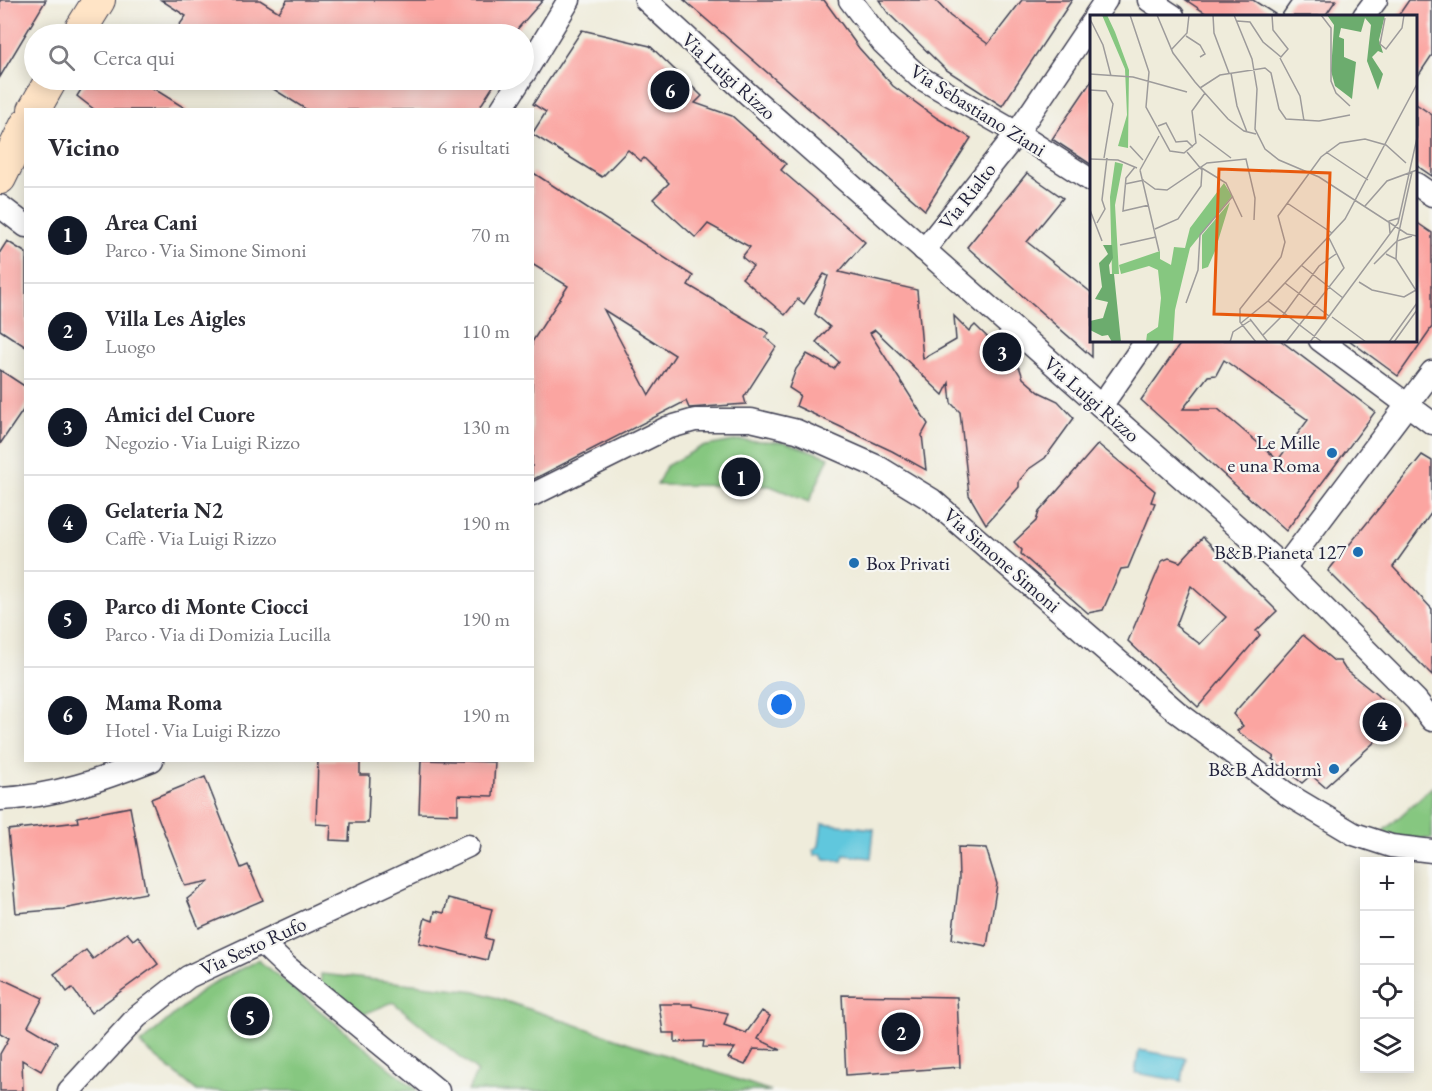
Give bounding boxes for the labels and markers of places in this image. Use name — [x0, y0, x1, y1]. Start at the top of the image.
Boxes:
pin: 6 — [650, 68, 690, 112]
pin: 3 — [982, 330, 1022, 374]
place label: Le Mille e una Roma — [1227, 429, 1320, 478]
marker: Le Mille e una Roma — [1325, 446, 1339, 460]
pin: 1 — [722, 454, 760, 500]
place label: B&B Pianeta 127 — [1214, 539, 1346, 565]
marker: B&B Pianeta 127 — [1351, 545, 1365, 559]
place label: Box Privati — [866, 550, 950, 576]
marker: Box Privati — [847, 556, 861, 570]
pin: 4 — [1362, 700, 1402, 744]
place label: B&B Addormì — [1208, 756, 1322, 782]
marker: B&B Addormì — [1327, 762, 1341, 776]
pin: 5 — [230, 994, 270, 1038]
pin: 2 — [882, 1010, 920, 1054]

